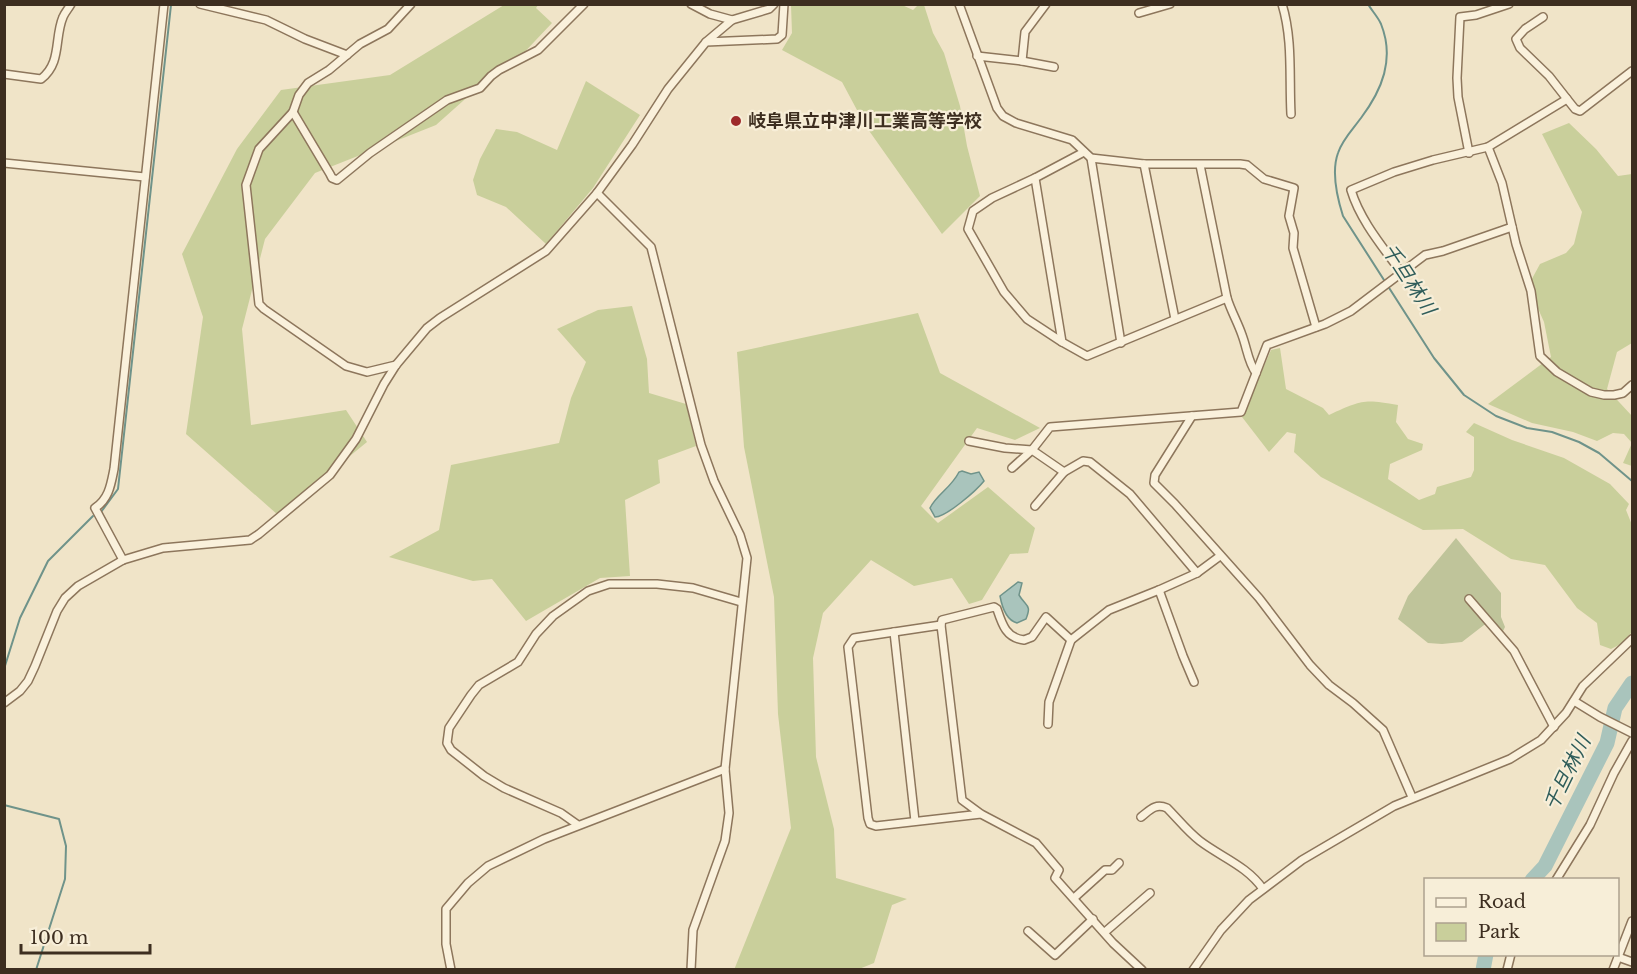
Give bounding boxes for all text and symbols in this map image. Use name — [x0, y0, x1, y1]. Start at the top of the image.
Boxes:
place label: 岐阜県立中津川工業高等学校 — [748, 110, 982, 132]
marker: 岐阜県立中津川工業高等学校 — [729, 114, 743, 128]
water label: 千旦林川 — [1377, 239, 1442, 321]
water label: 千旦林川 — [1539, 730, 1596, 814]
legend — [1424, 878, 1619, 956]
text: Road — [1478, 891, 1526, 913]
scale bar — [21, 917, 150, 955]
text: Park — [1478, 921, 1520, 943]
text: 100 m — [30, 927, 88, 949]

